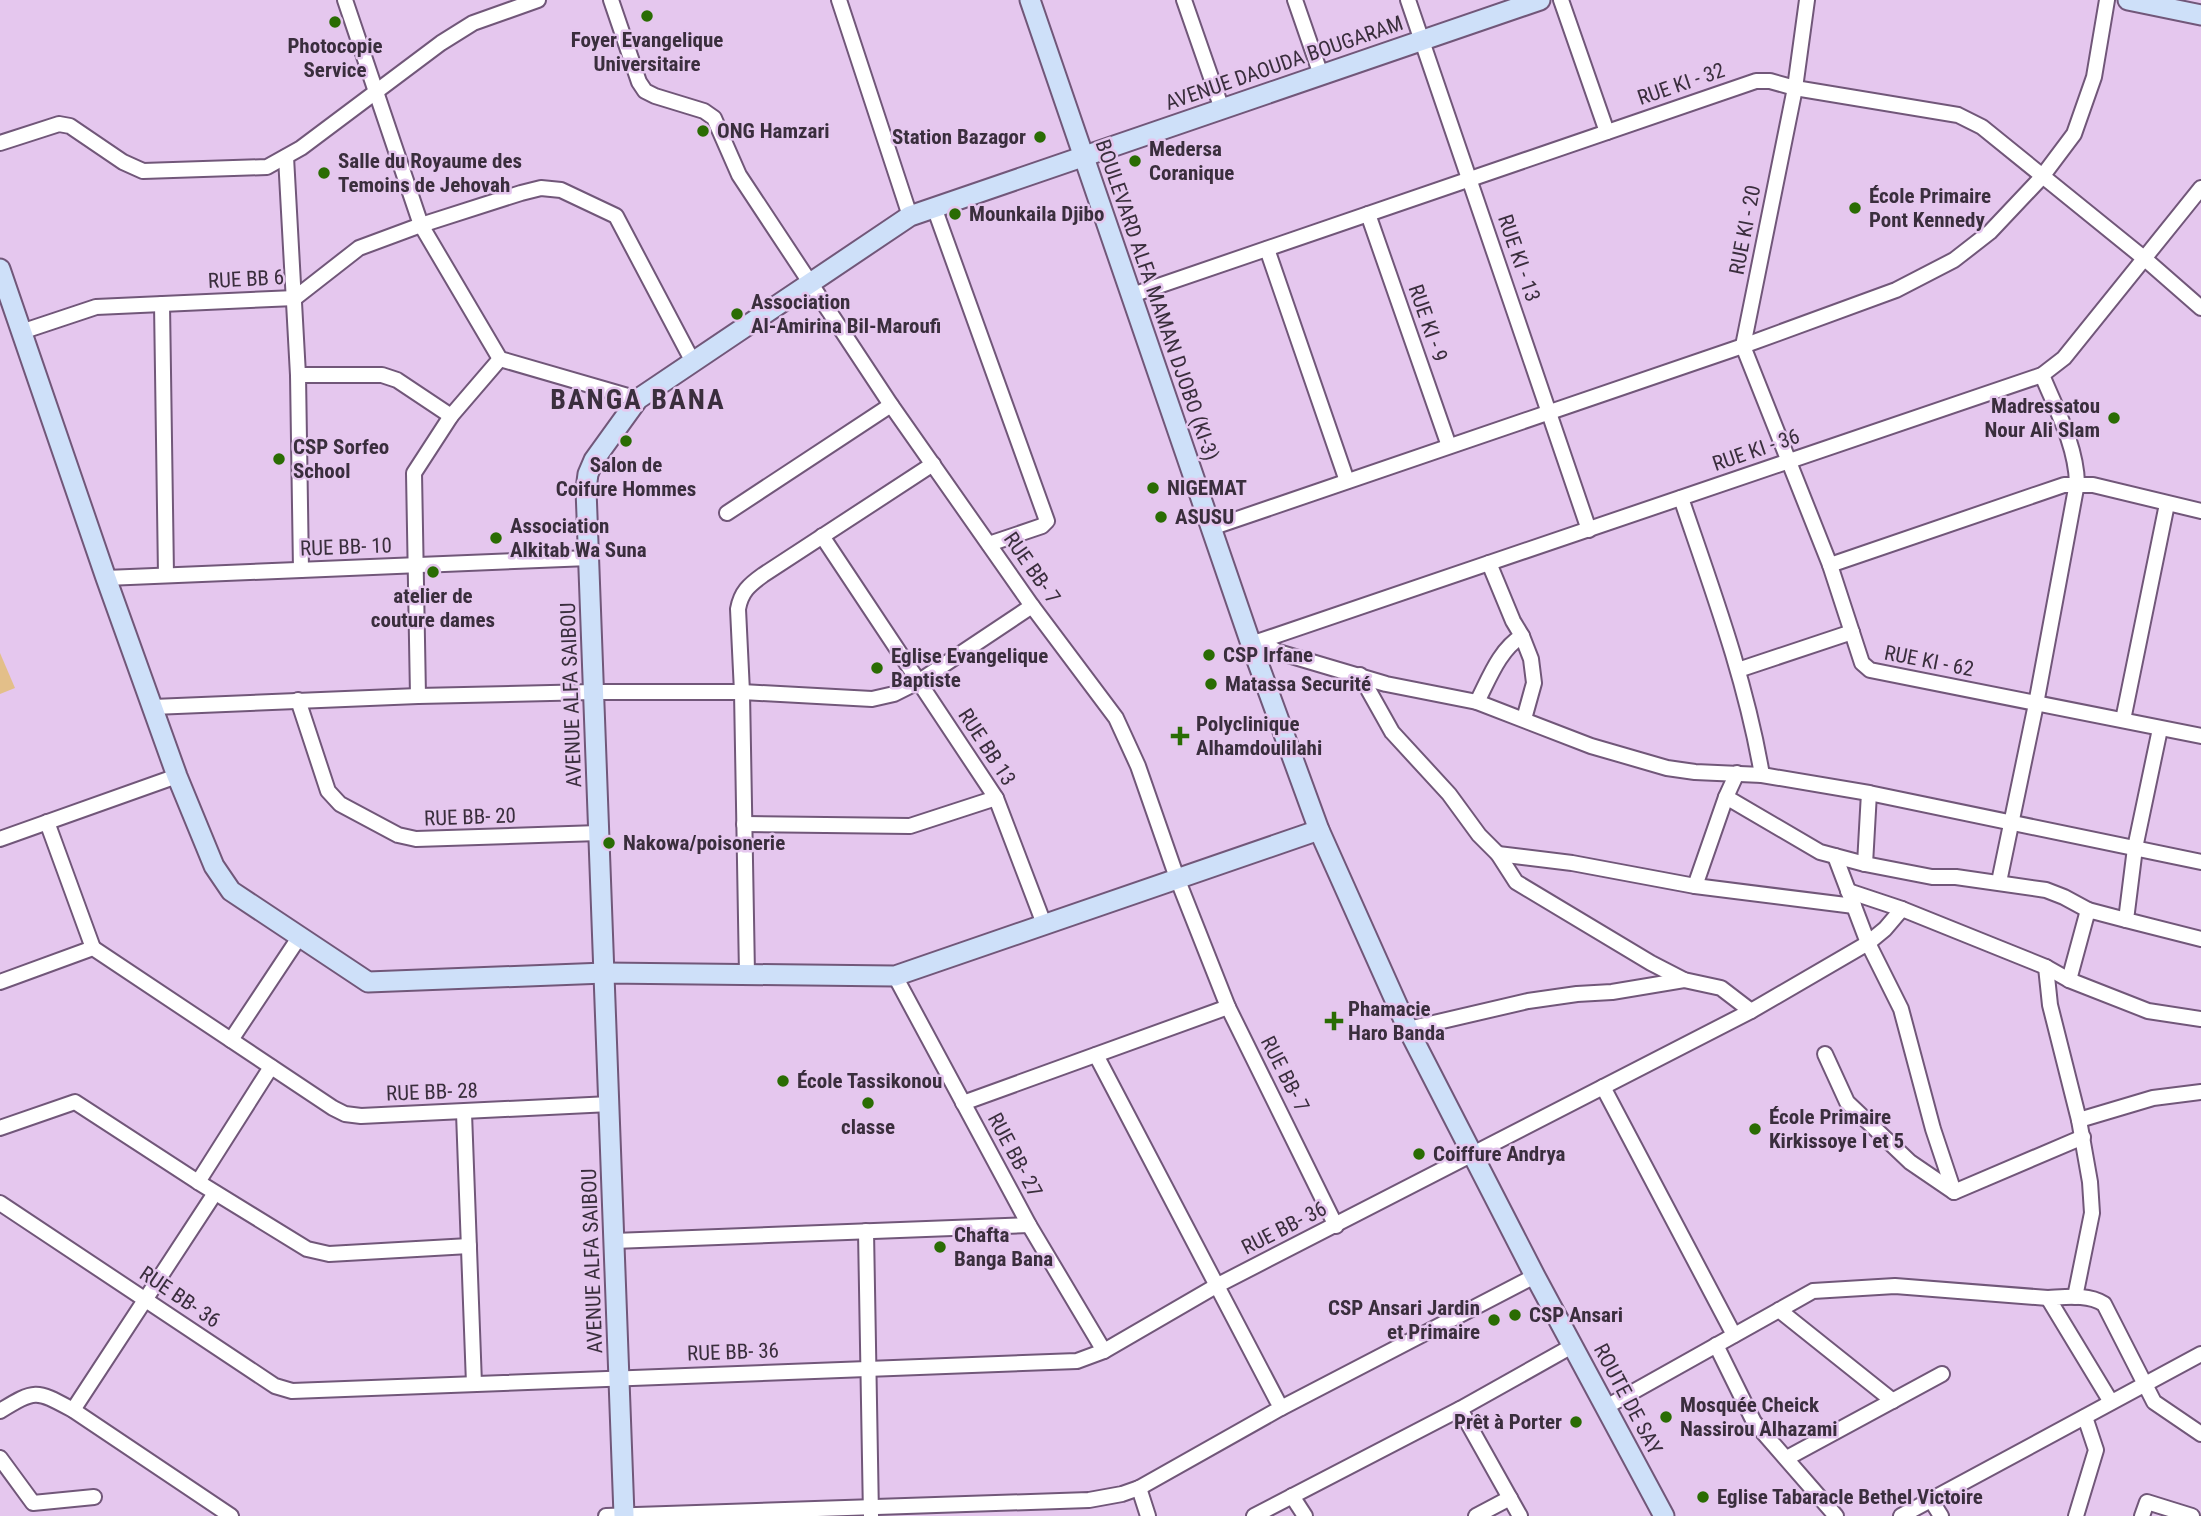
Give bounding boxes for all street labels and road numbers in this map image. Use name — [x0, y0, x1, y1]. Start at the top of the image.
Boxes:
street label: AVENUE DAOUDA BOUGARAM — [1162, 11, 1406, 115]
street label: RUE KI - 32 — [1634, 58, 1728, 110]
street label: BOULEVARD ALFA MAMAN DJOBO (KI-3) — [1091, 136, 1223, 464]
street label: RUE KI - 20 — [1725, 183, 1765, 277]
street label: RUE KI - 13 — [1493, 211, 1545, 305]
street label: RUE BB 6 — [207, 265, 285, 293]
street label: RUE KI - 9 — [1404, 281, 1452, 365]
street label: RUE KI - 36 — [1709, 424, 1803, 476]
street label: RUE BB- 7 — [999, 528, 1065, 608]
street label: RUE BB- 10 — [300, 533, 392, 561]
street label: AVENUE ALFA SAIBOU — [556, 602, 586, 788]
street label: RUE KI - 62 — [1882, 641, 1976, 681]
street label: RUE BB 13 — [953, 704, 1021, 790]
street label: RUE BB- 20 — [424, 803, 516, 831]
street label: RUE BB- 7 — [1256, 1032, 1314, 1116]
street label: RUE BB- 28 — [386, 1078, 478, 1106]
street label: RUE BB- 27 — [983, 1109, 1047, 1201]
street label: AVENUE ALFA SAIBOU — [577, 1168, 607, 1354]
street label: RUE BB- 36 — [1238, 1196, 1330, 1260]
street label: RUE BB- 36 — [135, 1261, 225, 1333]
street label: RUE BB- 36 — [687, 1338, 779, 1366]
street label: ROUTE DE SAY — [1589, 1339, 1667, 1459]

